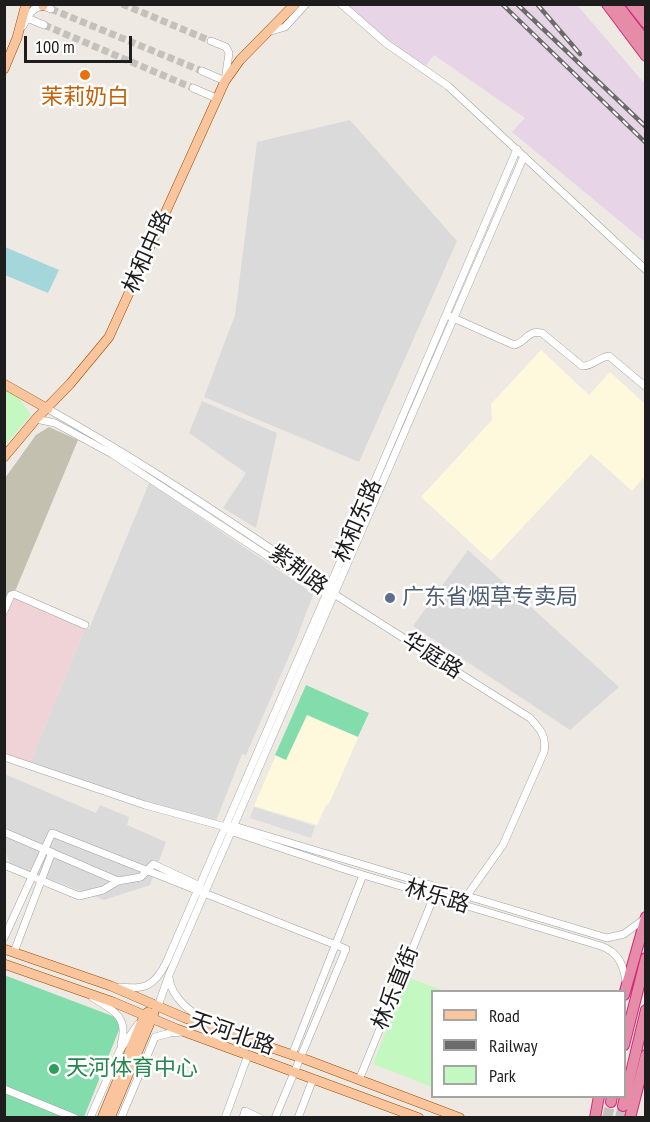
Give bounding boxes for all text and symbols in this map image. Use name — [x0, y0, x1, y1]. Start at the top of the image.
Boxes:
scale bar — [27, 24, 135, 62]
text: 100 m — [35, 35, 75, 58]
marker: 茉莉奶白 — [78, 68, 92, 82]
place label: 茉莉奶白 — [41, 85, 129, 111]
street label: 林和中路 — [118, 206, 178, 298]
street label: 林和东路 — [329, 475, 387, 567]
street label: 紫荆路 — [264, 540, 332, 600]
place label: 广东省烟草专卖局 — [402, 585, 578, 611]
marker: 广东省烟草专卖局 — [383, 591, 397, 605]
street label: 华庭路 — [397, 627, 467, 685]
street label: 林乐路 — [402, 875, 472, 919]
street label: 林乐直街 — [367, 942, 425, 1034]
legend — [431, 990, 626, 1098]
text: Road — [489, 1004, 520, 1027]
street label: 天河北路 — [186, 1007, 278, 1061]
text: Railway — [489, 1034, 538, 1057]
place label: 天河体育中心 — [66, 1056, 198, 1082]
marker: 天河体育中心 — [47, 1062, 61, 1076]
text: Park — [489, 1064, 516, 1087]

